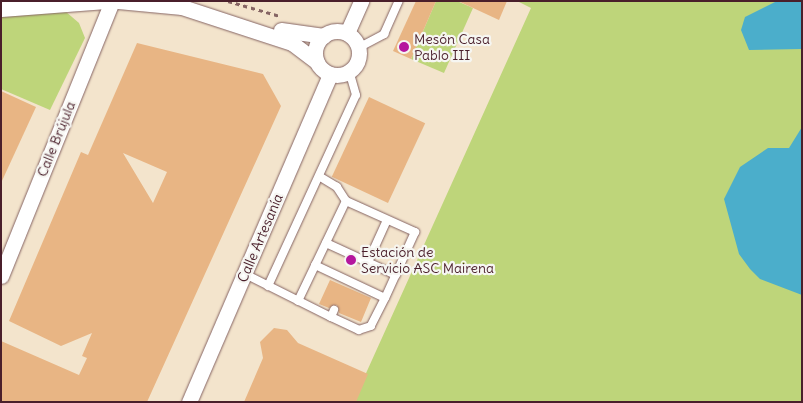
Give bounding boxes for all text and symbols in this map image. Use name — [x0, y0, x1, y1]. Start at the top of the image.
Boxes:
place label: Mesón Casa Pablo III — [414, 31, 490, 64]
marker: Mesón Casa Pablo III — [398, 41, 410, 53]
street label: Calle Brújula — [33, 99, 79, 179]
street label: Calle Artesanía — [234, 191, 286, 285]
place label: Estación de Servicio ASC Mairena — [361, 244, 494, 276]
marker: Estación de Servicio ASC Mairena — [345, 254, 357, 266]

